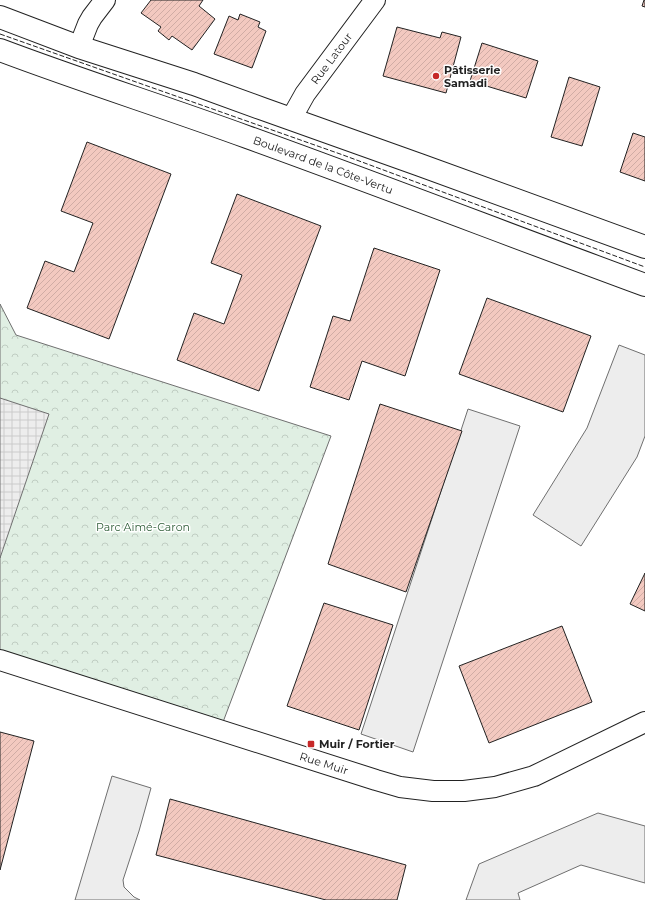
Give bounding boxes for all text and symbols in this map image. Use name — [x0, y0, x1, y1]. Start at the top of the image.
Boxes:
street label: Rue Latour — [308, 30, 355, 87]
place label: Pâtisserie Samadi — [444, 63, 500, 90]
marker: Pâtisserie Samadi — [431, 71, 441, 81]
street label: Boulevard de la Côte-Vertu — [251, 133, 395, 197]
park label: Parc Aimé-Caron — [96, 520, 190, 534]
place label: Muir / Fortier — [319, 737, 395, 751]
marker: Muir / Fortier — [306, 739, 316, 749]
street label: Rue Muir — [298, 749, 350, 778]

